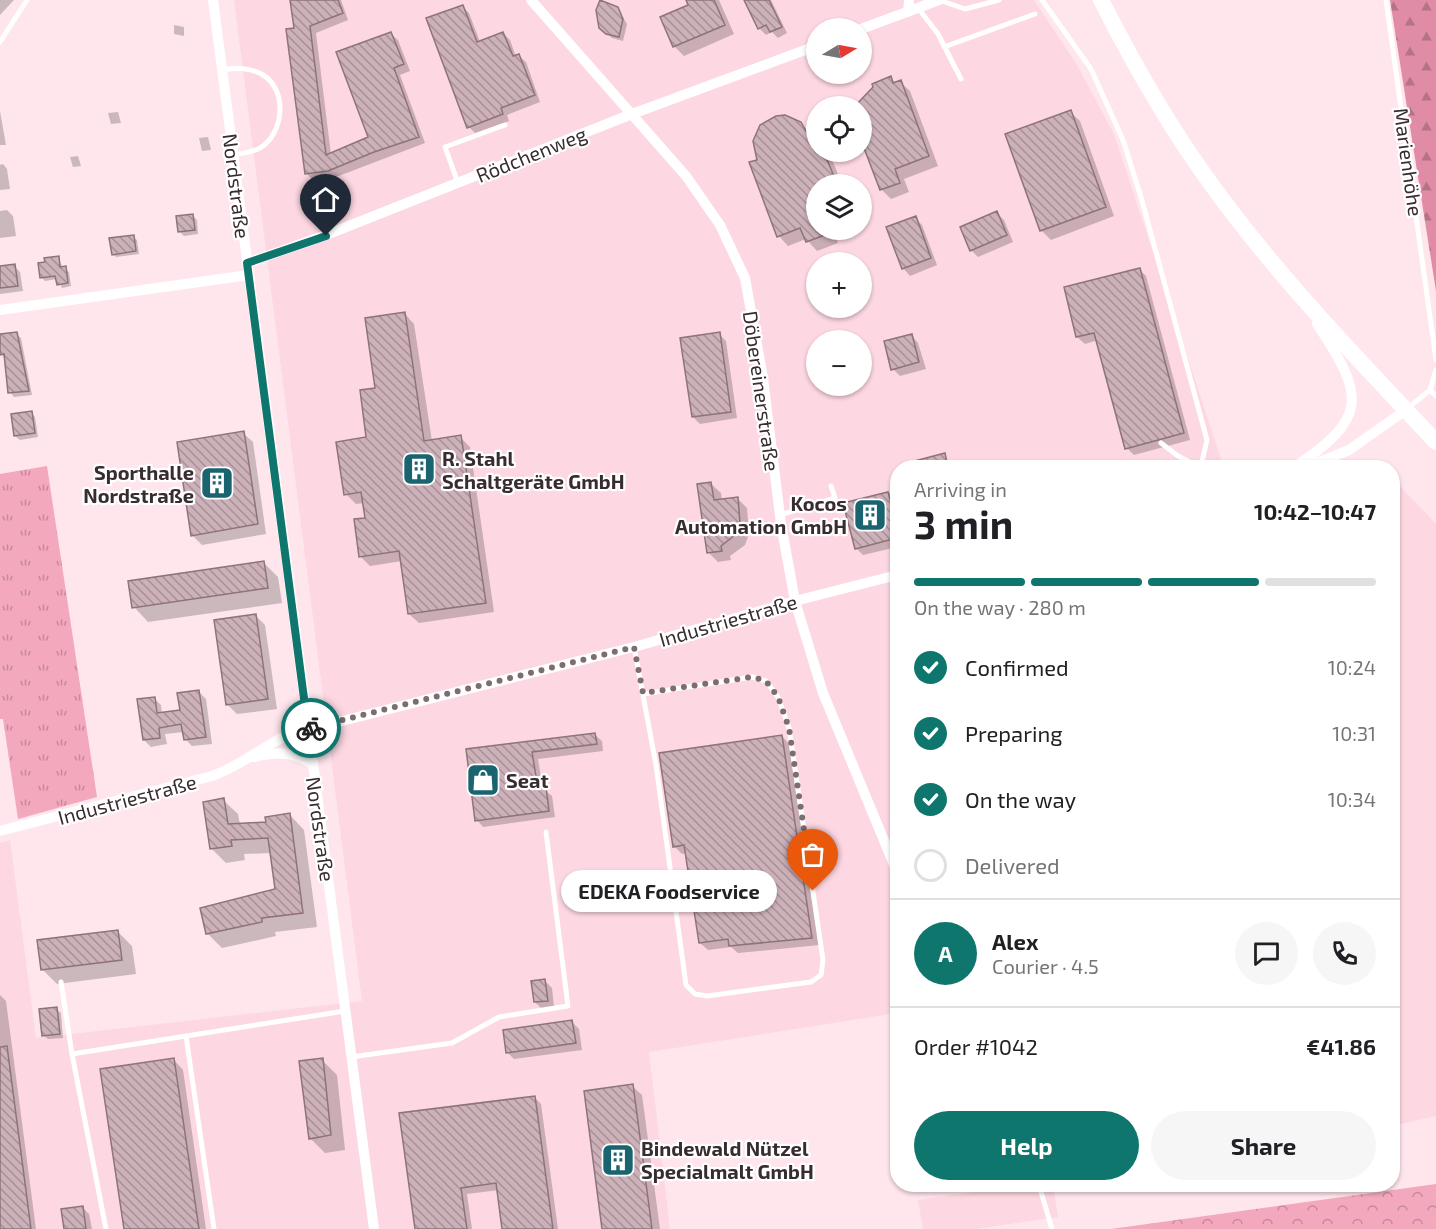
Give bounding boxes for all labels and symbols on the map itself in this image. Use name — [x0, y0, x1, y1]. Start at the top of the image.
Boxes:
north arrow — [806, 18, 872, 84]
street label: Marienhöhe — [1390, 106, 1428, 218]
street label: Rödchenweg — [472, 121, 590, 187]
street label: Nordstraße — [219, 132, 255, 240]
pin — [300, 174, 351, 236]
street label: Döbereinerstraße — [739, 309, 785, 473]
place label: R. Stahl Schaltgeräte GmbH — [442, 446, 625, 493]
building icon: R. Stahl Schaltgeräte GmbH — [401, 451, 437, 487]
place label: Sporthalle Nordstraße — [83, 460, 194, 507]
building icon: Sporthalle Nordstraße — [199, 465, 235, 501]
place label: Kocos Automation GmbH — [675, 491, 847, 538]
building icon: Kocos Automation GmbH — [852, 497, 888, 533]
street label: Industriestraße — [656, 589, 800, 651]
courier — [281, 698, 341, 758]
shop icon: Seat — [465, 762, 501, 798]
place label: Seat — [506, 768, 549, 792]
street label: Industriestraße — [55, 769, 199, 829]
street label: Nordstraße — [302, 775, 340, 883]
pin — [787, 829, 838, 891]
callout: EDEKA Foodservice — [561, 870, 777, 912]
place label: Bindewald Nützel Specialmalt GmbH — [641, 1136, 814, 1183]
building icon: Bindewald Nützel Specialmalt GmbH — [600, 1142, 636, 1178]

